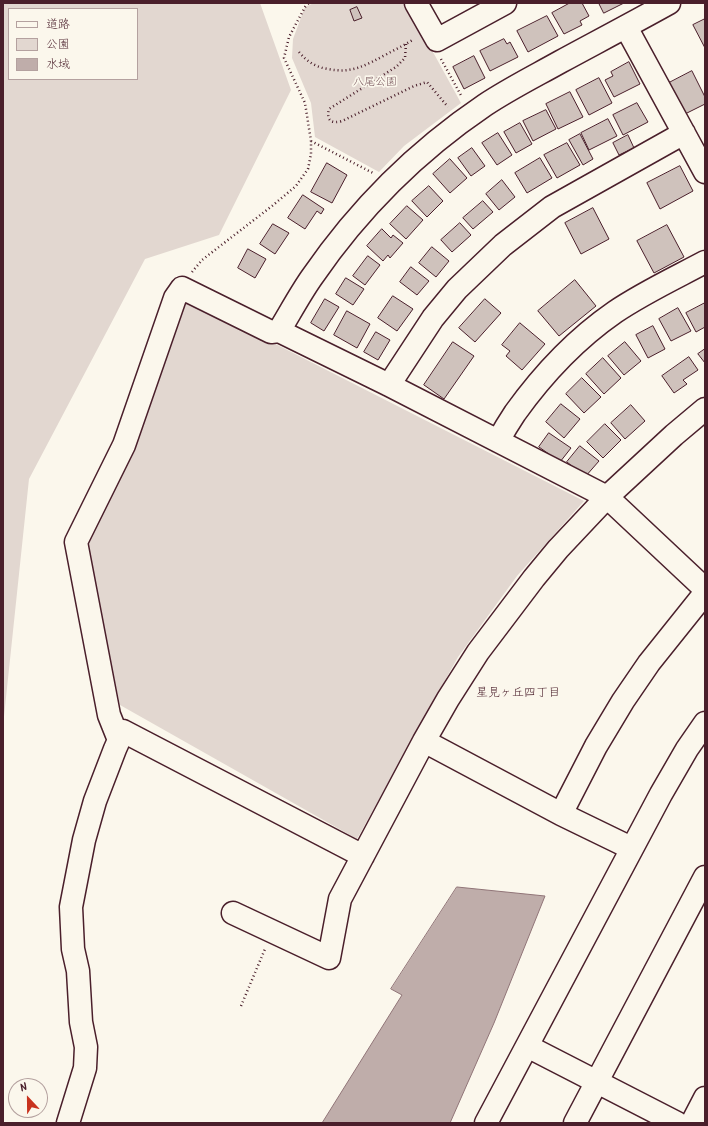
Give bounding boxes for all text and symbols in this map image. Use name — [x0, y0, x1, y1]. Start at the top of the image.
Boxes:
legend — [8, 8, 138, 80]
text: 道路 — [46, 15, 70, 34]
text: 公園 — [46, 35, 70, 54]
text: 水域 — [46, 55, 70, 74]
park label: 八尾公園 — [353, 76, 397, 90]
district label: 星見ヶ丘四丁目 — [476, 687, 560, 701]
north arrow — [8, 1078, 48, 1118]
text: N — [17, 1078, 30, 1097]

